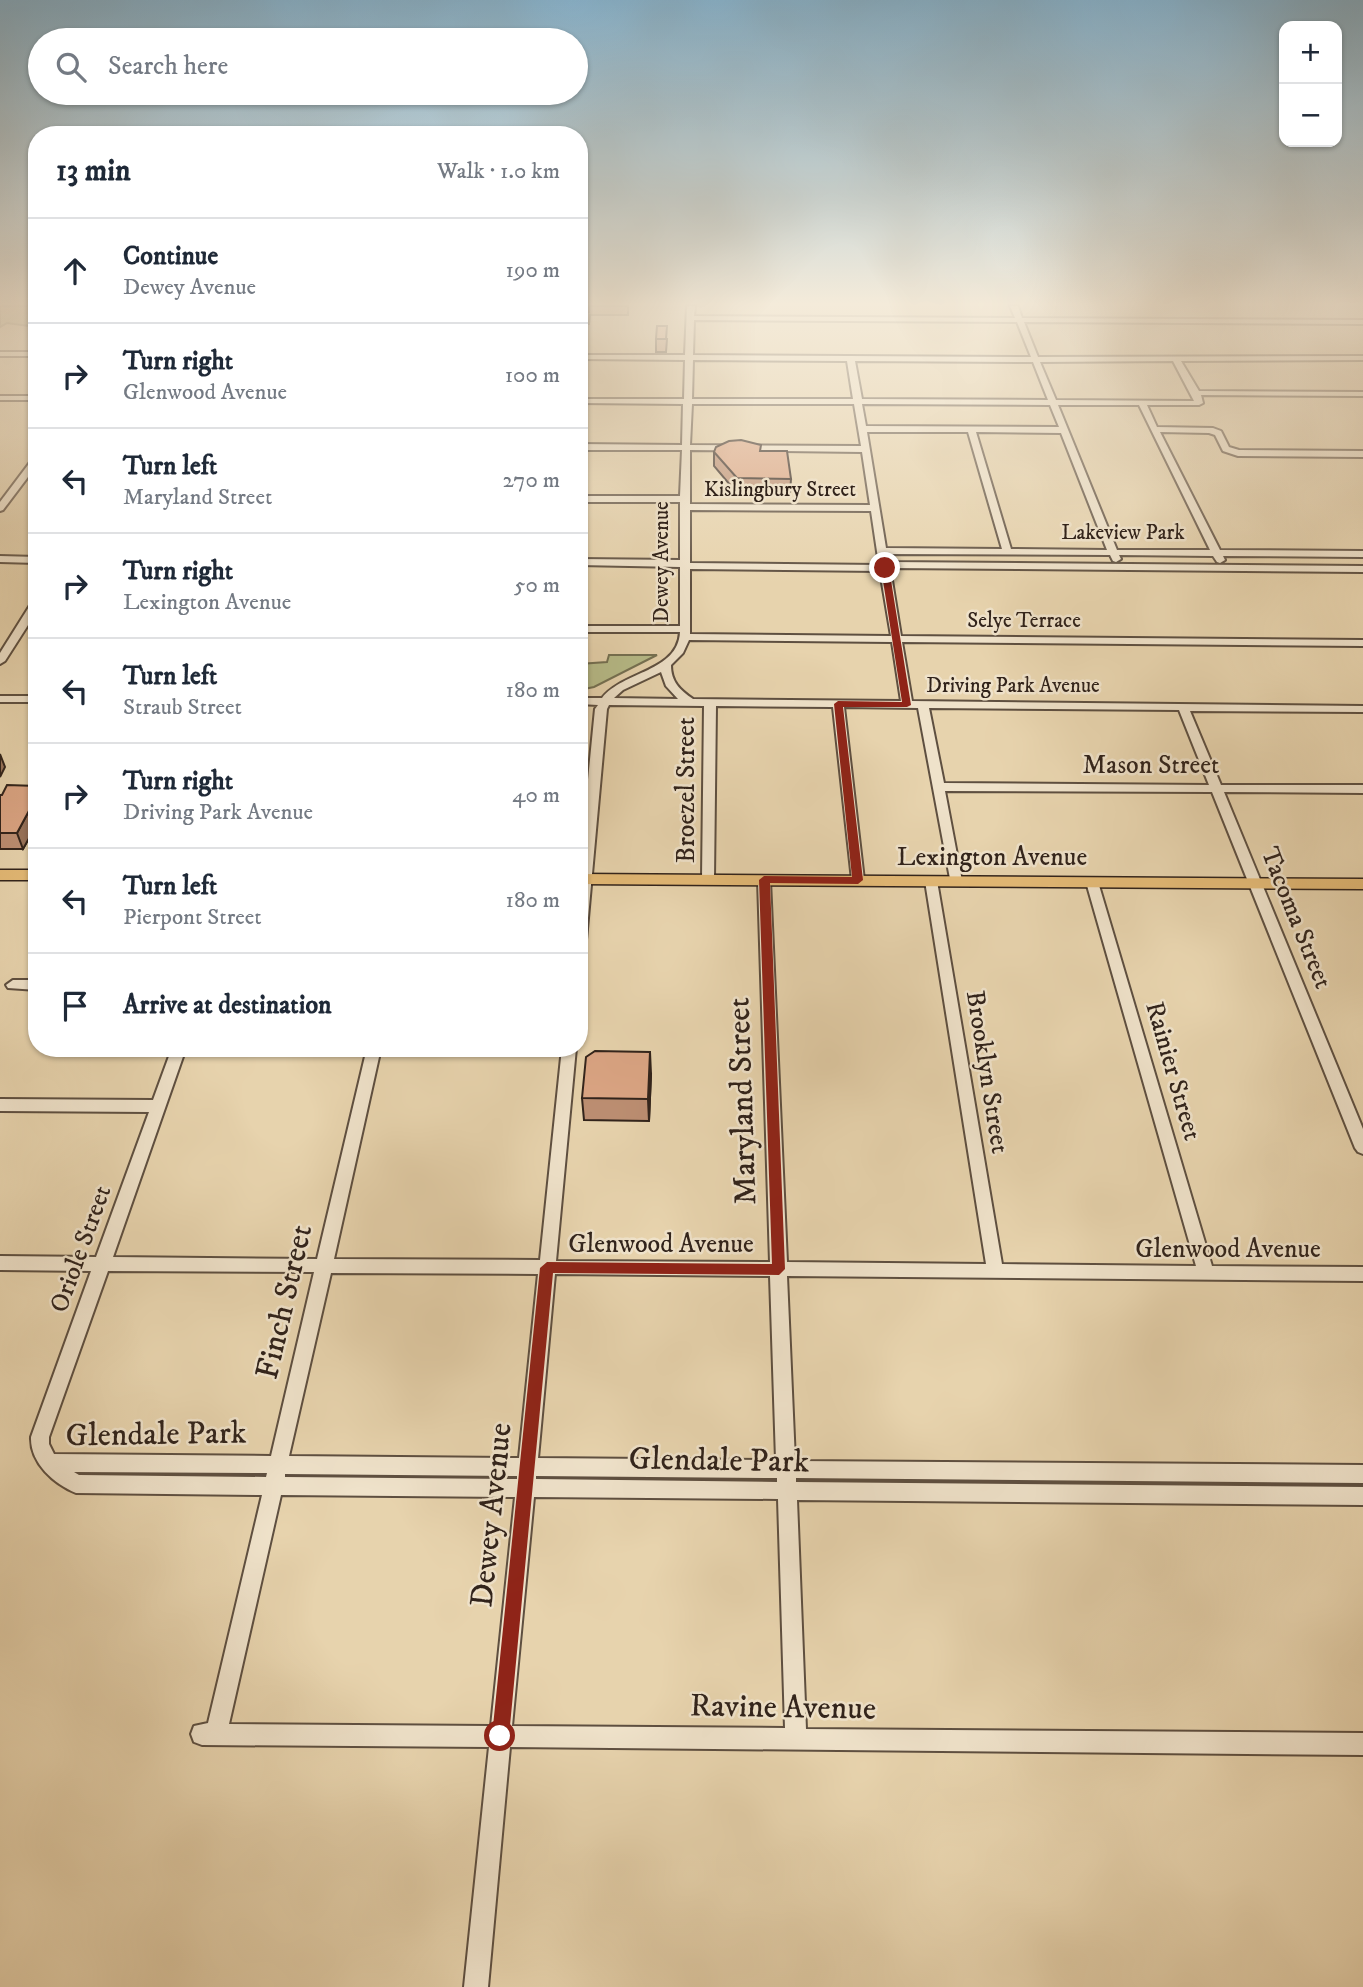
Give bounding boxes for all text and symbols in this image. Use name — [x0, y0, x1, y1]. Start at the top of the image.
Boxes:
map controls — [1279, 21, 1342, 147]
button: + — [1279, 21, 1342, 84]
search box — [28, 28, 588, 105]
icon: search — [52, 48, 90, 86]
text: Search here — [108, 50, 228, 83]
button: − — [1279, 84, 1342, 147]
text: 13 min — [56, 153, 131, 190]
text: Walk · 1.0 km — [437, 157, 560, 186]
text: Continue — [123, 240, 218, 273]
icon: ahead — [56, 252, 94, 290]
text: 190 m — [506, 256, 560, 285]
text: Dewey Avenue — [123, 273, 256, 302]
text: Turn right — [123, 345, 233, 378]
icon: right — [56, 357, 94, 395]
text: 100 m — [505, 361, 560, 390]
text: Glenwood Avenue — [123, 378, 287, 407]
text: Turn left — [123, 450, 217, 483]
icon: left — [56, 462, 94, 500]
text: 270 m — [503, 466, 560, 495]
street label: Kislingbury Street — [704, 477, 856, 503]
text: Maryland Street — [123, 483, 272, 512]
street label: Dewey Avenue — [649, 501, 675, 623]
street label: Lakeview Park — [1061, 520, 1185, 546]
route end — [869, 552, 900, 583]
text: Turn right — [123, 555, 233, 588]
icon: right — [56, 567, 94, 605]
text: 50 m — [514, 571, 560, 600]
text: Lexington Avenue — [123, 588, 291, 617]
street label: Selye Terrace — [967, 608, 1081, 634]
text: Turn left — [123, 660, 217, 693]
icon: left — [56, 672, 94, 710]
street label: Driving Park Avenue — [926, 673, 1100, 699]
text: 180 m — [505, 676, 560, 705]
text: Straub Street — [123, 693, 242, 722]
street label: Broezel Street — [670, 717, 703, 863]
street label: Mason Street — [1083, 749, 1219, 782]
text: Turn right — [123, 765, 233, 798]
icon: right — [56, 777, 94, 815]
text: 40 m — [512, 781, 560, 810]
text: Driving Park Avenue — [123, 798, 313, 827]
street label: Lexington Avenue — [897, 841, 1087, 874]
street label: Tacoma Street — [1253, 842, 1339, 994]
text: Turn left — [123, 870, 217, 903]
icon: left — [56, 882, 94, 920]
text: 180 m — [505, 886, 560, 915]
text: Pierpont Street — [123, 903, 262, 932]
icon: arrive — [56, 987, 94, 1025]
street label: Brooklyn Street — [958, 988, 1016, 1156]
text: Arrive at destination — [123, 989, 332, 1022]
street label: Maryland Street — [719, 997, 767, 1205]
street label: Rainier Street — [1137, 998, 1209, 1144]
street label: Oriole Street — [43, 1181, 119, 1317]
street label: Finch Street — [248, 1221, 322, 1383]
street label: Glenwood Avenue — [568, 1228, 754, 1261]
street label: Glenwood Avenue — [1135, 1233, 1321, 1266]
street label: Glendale Park — [65, 1413, 247, 1457]
street label: Dewey Avenue — [462, 1421, 522, 1609]
street label: Glendale Park — [628, 1439, 810, 1483]
street label: Ravine Avenue — [690, 1686, 876, 1730]
route start — [484, 1720, 515, 1751]

